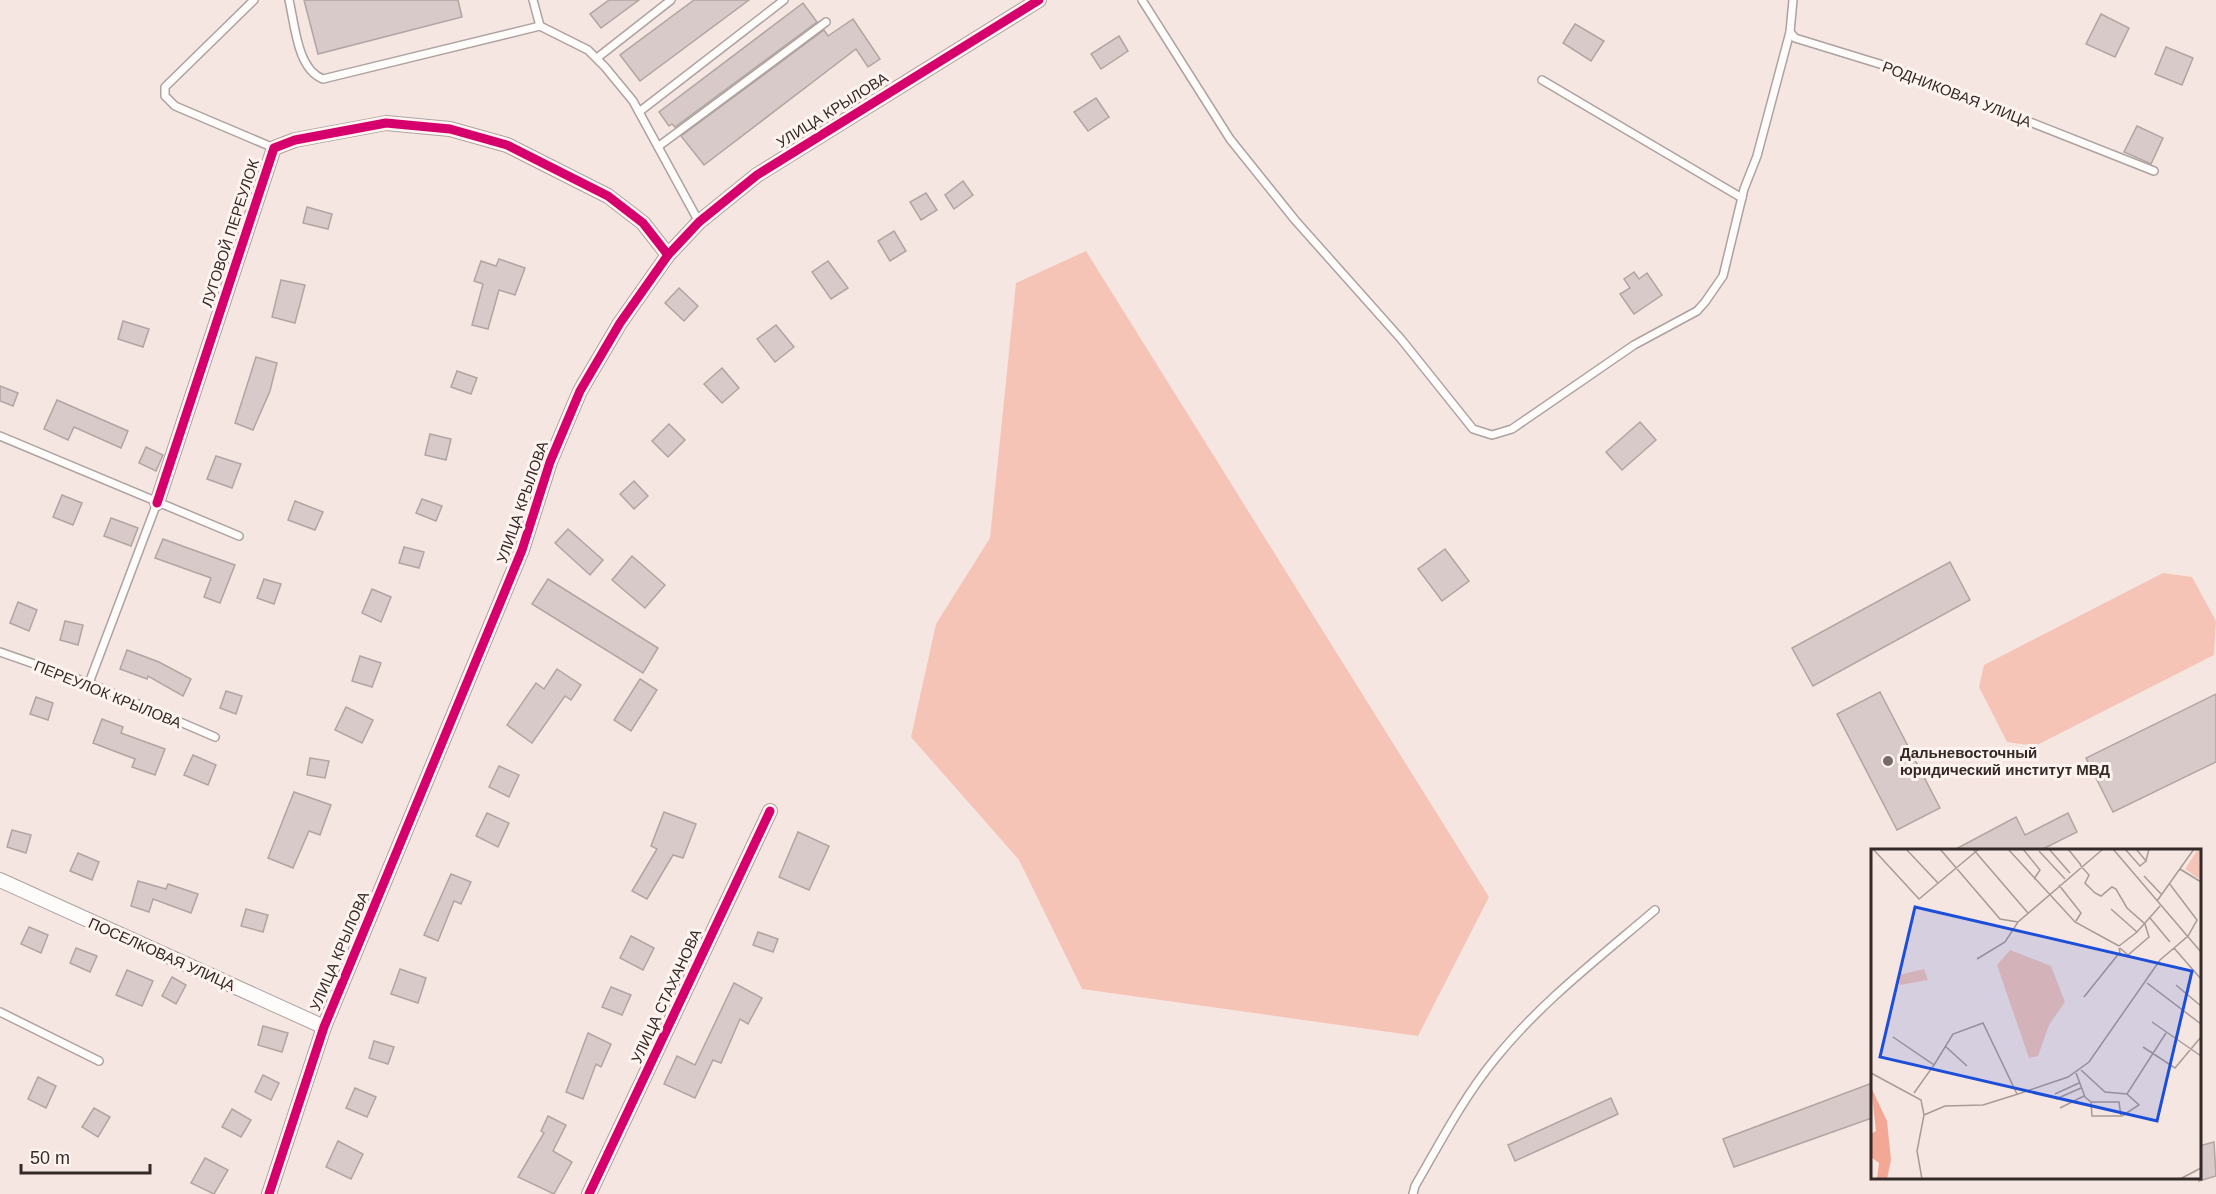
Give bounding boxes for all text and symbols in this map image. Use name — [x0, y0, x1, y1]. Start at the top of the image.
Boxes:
street label: РОДНИКОВАЯ УЛИЦА — [1880, 58, 2034, 130]
street label: УЛИЦА КРЫЛОВА — [773, 69, 891, 151]
street label: ЛУГОВОЙ ПЕРЕУЛОК — [198, 157, 262, 309]
street label: УЛИЦА КРЫЛОВА — [493, 439, 551, 565]
street label: ПЕРЕУЛОК КРЫЛОВА — [32, 657, 184, 731]
place label: Дальневосточный юридический институт МВД — [1900, 744, 2110, 778]
marker: Дальневосточный юридический институт МВД — [1881, 754, 1895, 768]
inset map — [1871, 849, 2201, 1179]
street label: УЛИЦА КРЫЛОВА — [306, 889, 372, 1013]
street label: ПОСЕЛКОВАЯ УЛИЦА — [86, 914, 238, 994]
street label: УЛИЦА СТАХАНОВА — [627, 926, 705, 1066]
scale bar — [21, 1137, 150, 1175]
text: 50 m — [30, 1148, 70, 1168]

